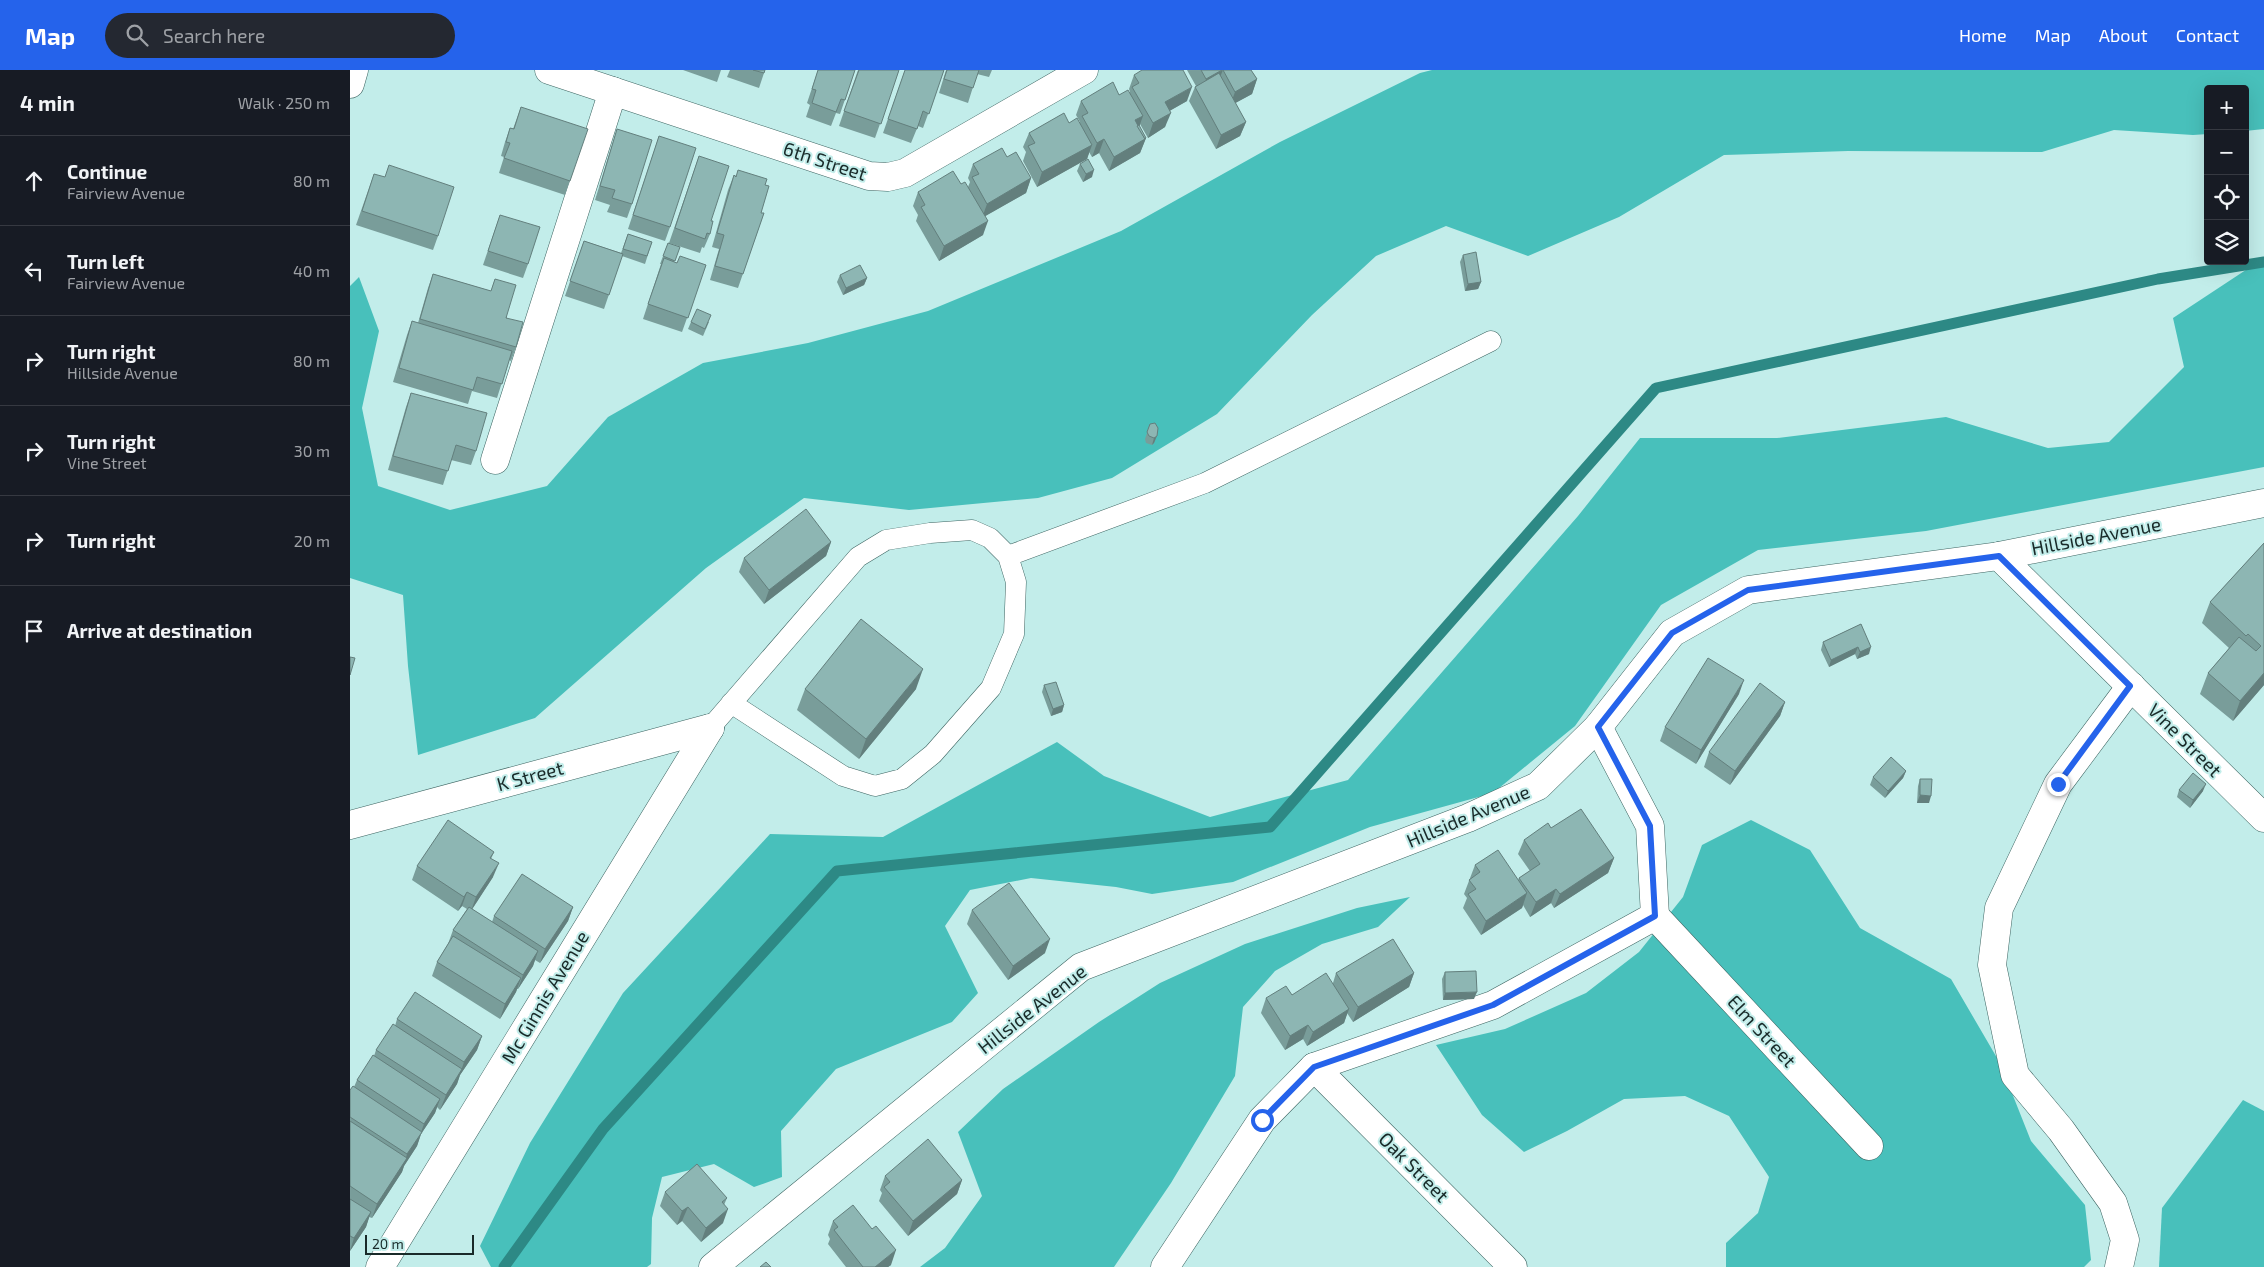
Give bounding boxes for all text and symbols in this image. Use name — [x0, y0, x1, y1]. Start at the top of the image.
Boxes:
search box — [105, 13, 455, 58]
text: Map — [25, 21, 75, 50]
icon: search — [123, 21, 151, 49]
text: Search here — [163, 24, 265, 47]
text: Home — [1959, 24, 2007, 46]
text: Map — [2035, 24, 2071, 46]
text: About — [2099, 24, 2148, 46]
text: Contact — [2176, 24, 2239, 46]
map controls — [2204, 85, 2249, 265]
button: + — [2204, 85, 2249, 130]
text: 4 min — [20, 90, 75, 115]
text: Walk · 250 m — [238, 93, 330, 112]
button: − — [2204, 130, 2249, 175]
street label: 6th Street — [781, 136, 870, 185]
text: Continue — [67, 160, 147, 183]
icon: ahead — [20, 167, 48, 195]
text: 80 m — [293, 171, 330, 190]
button: locate — [2204, 175, 2249, 220]
text: Fairview Avenue — [67, 183, 185, 202]
button: layers — [2204, 220, 2249, 265]
text: Turn left — [67, 250, 144, 273]
icon: left — [20, 257, 48, 285]
text: 40 m — [293, 261, 330, 280]
text: Fairview Avenue — [67, 273, 185, 292]
text: Turn right — [67, 340, 155, 363]
icon: right — [20, 347, 48, 375]
text: 80 m — [293, 351, 330, 370]
text: Hillside Avenue — [67, 363, 178, 382]
text: Turn right — [67, 430, 155, 453]
icon: right — [20, 437, 48, 465]
text: 30 m — [294, 441, 330, 460]
text: Vine Street — [67, 453, 147, 472]
street label: Hillside Avenue — [2029, 512, 2163, 559]
icon: right — [20, 527, 48, 555]
text: Turn right — [67, 529, 155, 552]
text: 20 m — [294, 531, 330, 550]
icon: arrive — [20, 617, 48, 645]
text: Arrive at destination — [67, 619, 252, 642]
street label: Vine Street — [2144, 698, 2227, 781]
street label: K Street — [494, 756, 566, 795]
route end — [2047, 773, 2070, 796]
street label: Hillside Avenue — [1403, 779, 1533, 852]
street label: Mc Ginnis Avenue — [496, 926, 593, 1067]
street label: Hillside Avenue — [973, 959, 1091, 1058]
street label: Elm Street — [1723, 990, 1801, 1071]
route start — [1251, 1109, 1274, 1132]
street label: Oak Street — [1375, 1127, 1454, 1206]
scale bar — [365, 1232, 474, 1255]
text: 20 m — [372, 1235, 404, 1252]

